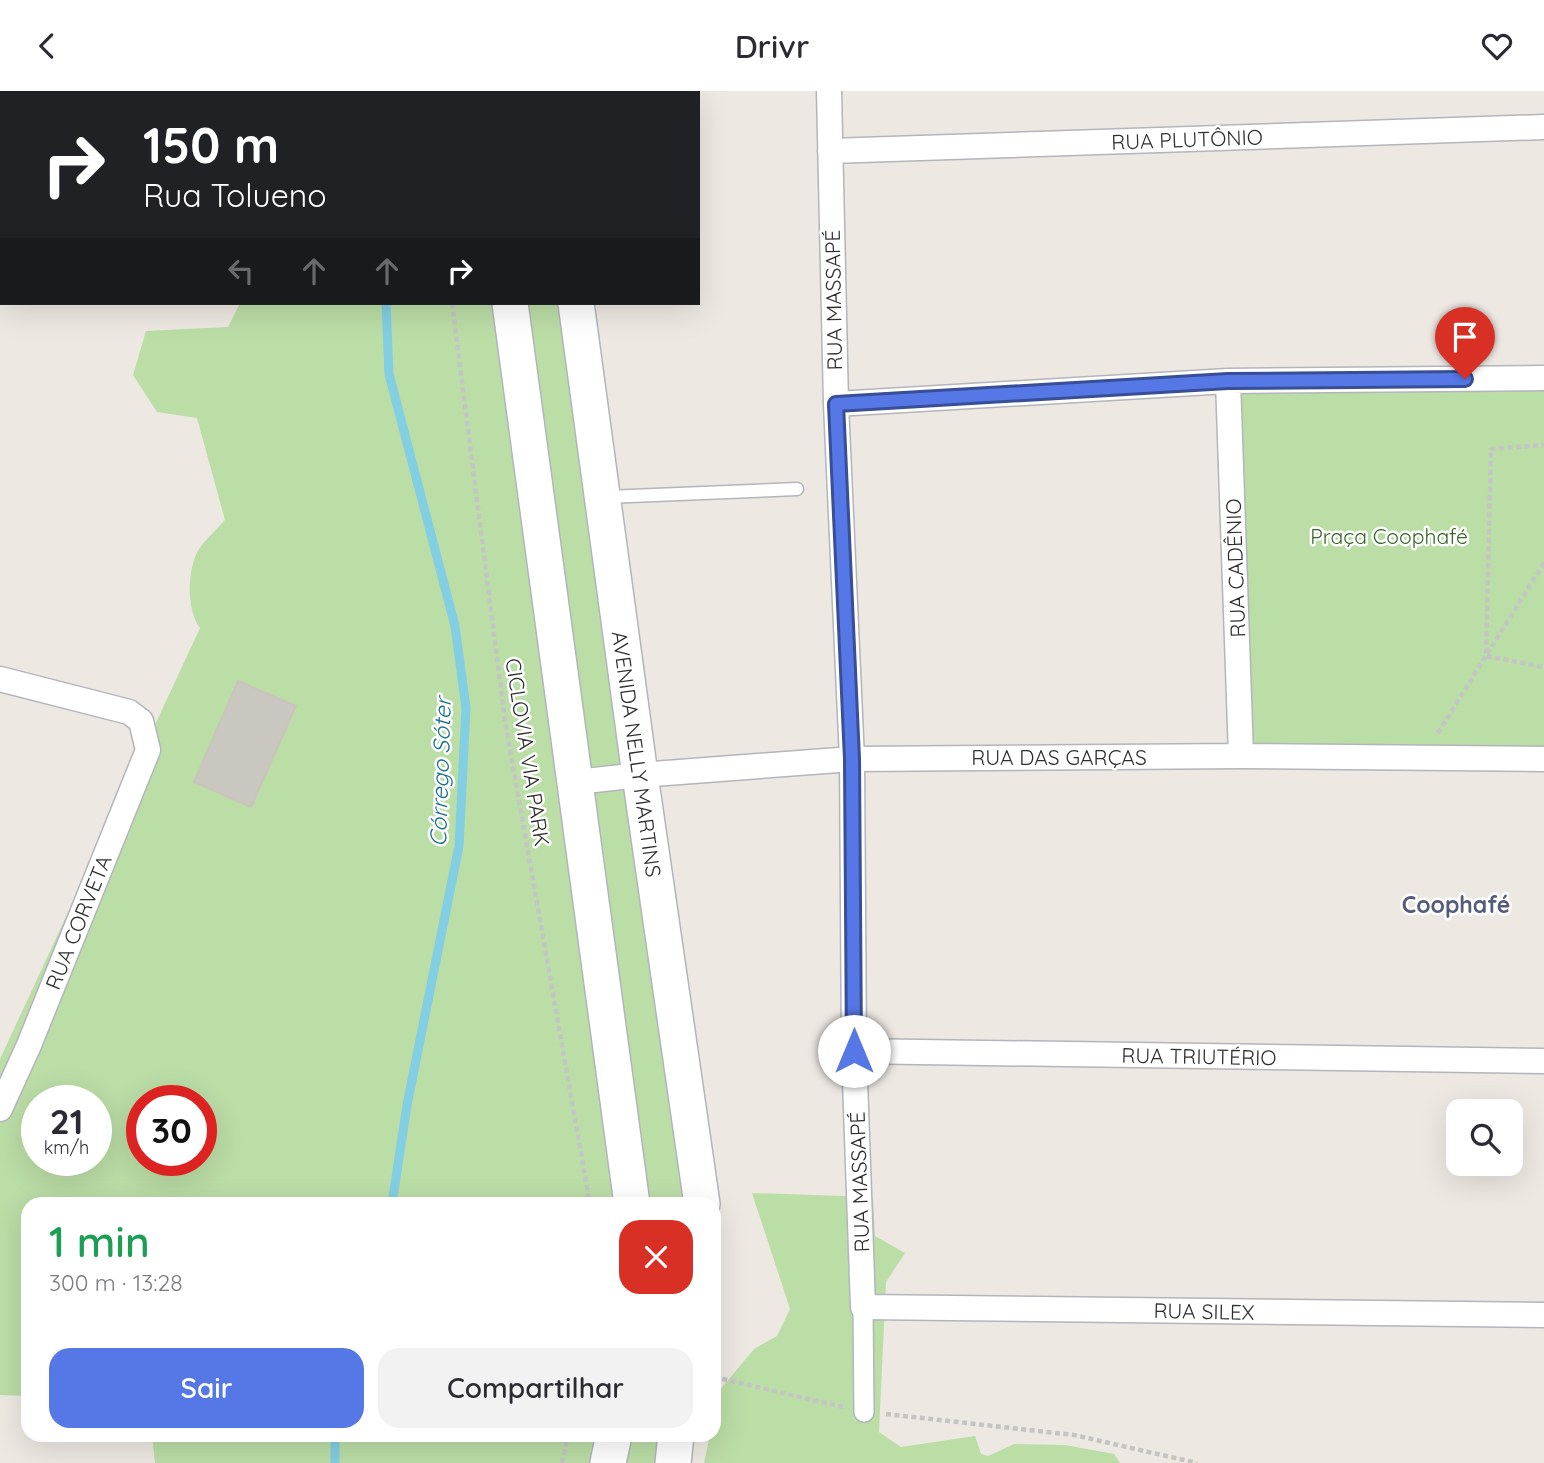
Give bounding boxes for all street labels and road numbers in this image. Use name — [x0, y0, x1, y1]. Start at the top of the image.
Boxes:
street label: RUA PLUTÔNIO — [1111, 123, 1263, 155]
street label: RUA MASSAPÉ — [819, 229, 847, 371]
street label: RUA CADÊNIO — [1220, 498, 1250, 638]
street label: AVENIDA NELLY MARTINS — [607, 629, 667, 879]
street label: CICLOVIA VIA PARK — [500, 656, 556, 848]
street label: RUA DAS GARÇAS — [971, 744, 1147, 770]
street label: RUA CORVETA — [39, 851, 117, 993]
street label: RUA TRIUTÉRIO — [1121, 1042, 1277, 1070]
street label: RUA MASSAPÉ — [844, 1111, 874, 1253]
street label: RUA SILEX — [1153, 1297, 1255, 1325]

